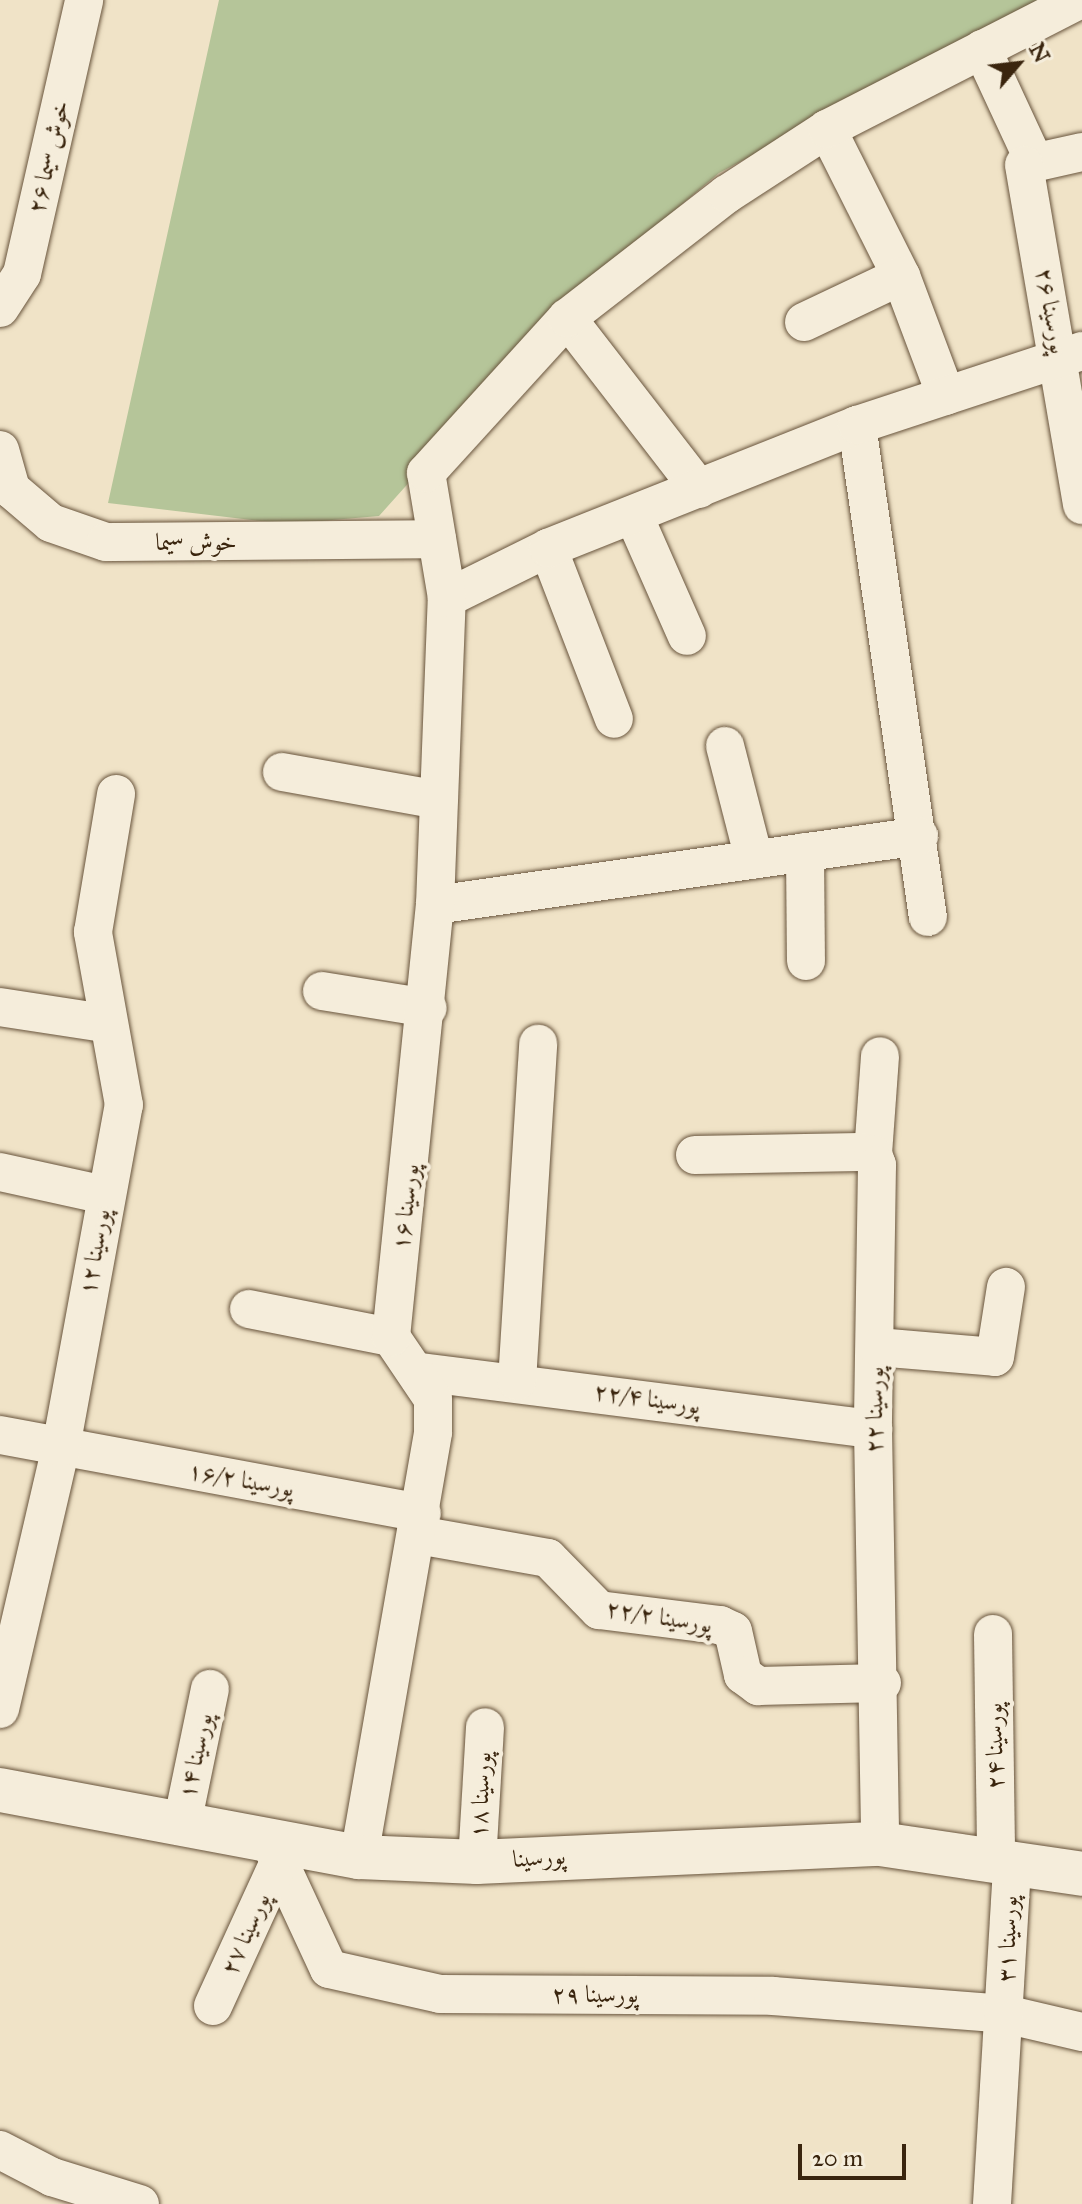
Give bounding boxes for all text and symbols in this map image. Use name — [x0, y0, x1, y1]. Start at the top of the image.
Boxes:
north arrow — [978, 24, 1058, 104]
text: N — [1023, 38, 1056, 67]
street label: خوش سیما ۲۶ — [22, 98, 76, 216]
street label: پورسینا ۲۶ — [1029, 266, 1073, 356]
street label: خوش سیما — [155, 529, 237, 557]
street label: پورسینا ۱۶ — [386, 1162, 426, 1252]
street label: پورسینا ۱۲ — [73, 1207, 117, 1297]
street label: پورسینا ۲۲ — [860, 1367, 890, 1453]
street label: پورسینا ۲۲/۴ — [592, 1377, 702, 1421]
street label: پورسینا ۱۶/۲ — [186, 1457, 296, 1503]
street label: پورسینا ۲۲/۲ — [604, 1594, 714, 1640]
street label: پورسینا ۲۴ — [980, 1703, 1010, 1789]
street label: پورسینا ۱۴ — [173, 1711, 219, 1801]
street label: پورسینا ۱۸ — [464, 1751, 498, 1839]
street label: پورسینا — [511, 1842, 567, 1874]
street label: پورسینا ۲۷ — [215, 1889, 277, 1979]
street label: پورسینا ۳۱ — [992, 1895, 1024, 1983]
street label: پورسینا ۲۹ — [552, 1981, 638, 2009]
scale bar — [802, 2128, 910, 2178]
text: 20 m — [812, 2143, 863, 2173]

